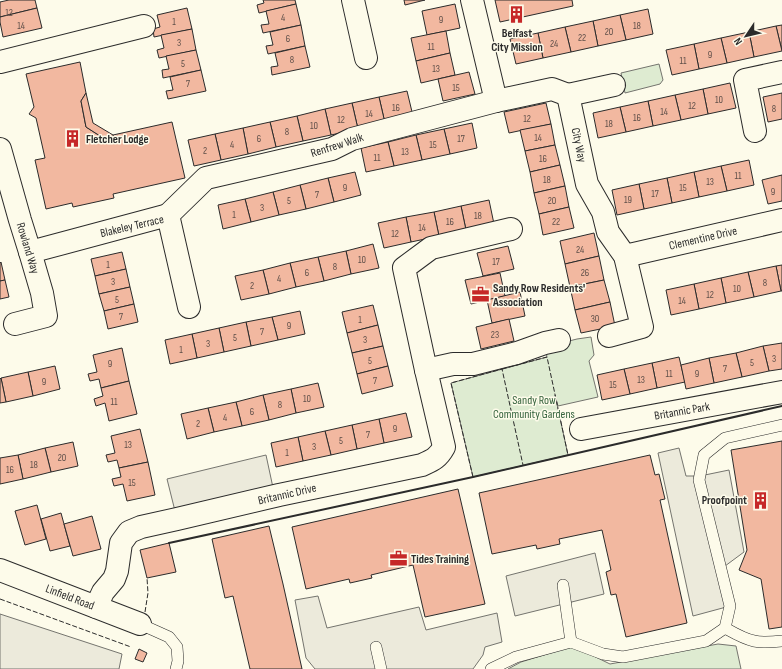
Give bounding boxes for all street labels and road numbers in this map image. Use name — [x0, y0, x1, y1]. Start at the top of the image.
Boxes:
street label: City Way — [568, 126, 590, 164]
street label: Renfrew Walk — [309, 130, 366, 161]
street label: Blakeley Terrace — [99, 212, 165, 241]
street label: Rowland Way — [13, 221, 42, 276]
street label: Clementine Drive — [668, 223, 739, 254]
street label: Britannic Park — [653, 399, 711, 424]
street label: Britannic Drive — [256, 480, 318, 508]
street label: Linfield Road — [43, 581, 96, 614]

